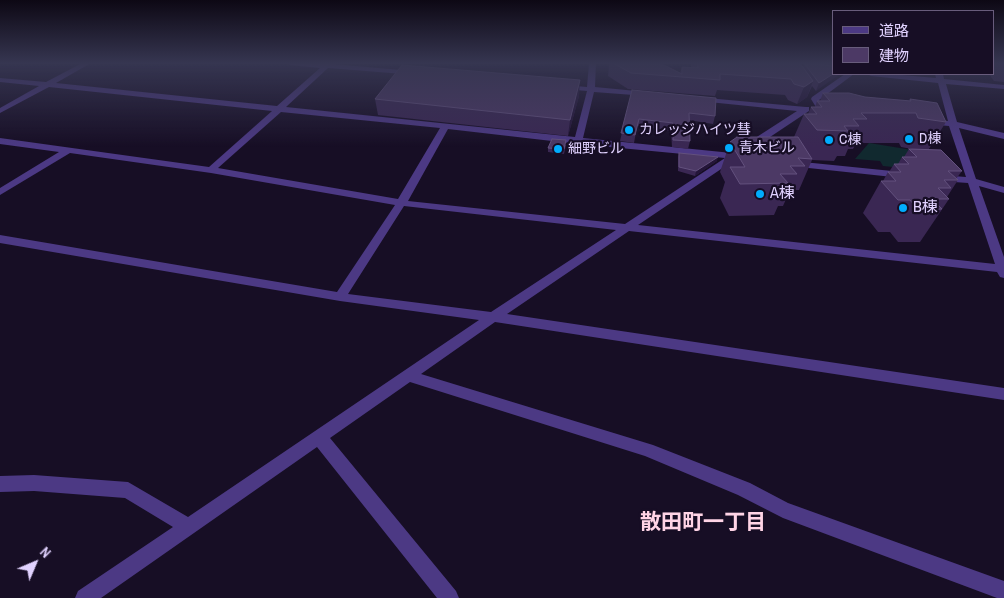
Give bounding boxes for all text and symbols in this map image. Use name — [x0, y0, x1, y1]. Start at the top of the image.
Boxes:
legend — [832, 10, 994, 75]
text: 道路 — [879, 20, 909, 41]
text: 建物 — [879, 45, 909, 66]
place label: カレッジハイツ彗 — [639, 122, 751, 138]
marker: カレッジハイツ彗 — [623, 124, 635, 136]
place label: D棟 — [919, 131, 941, 147]
place label: C棟 — [839, 132, 861, 148]
marker: D棟 — [903, 133, 915, 145]
marker: C棟 — [823, 134, 835, 146]
place label: 青木ビル — [739, 140, 795, 156]
place label: 細野ビル — [568, 141, 624, 157]
marker: 青木ビル — [723, 142, 735, 154]
marker: 細野ビル — [552, 143, 564, 155]
place label: A棟 — [770, 184, 795, 204]
marker: A棟 — [754, 188, 766, 200]
place label: B棟 — [913, 198, 938, 218]
marker: B棟 — [897, 202, 909, 214]
district label: 散田町一丁目 — [640, 510, 766, 536]
north arrow — [10, 538, 60, 588]
text: N — [36, 543, 55, 562]

